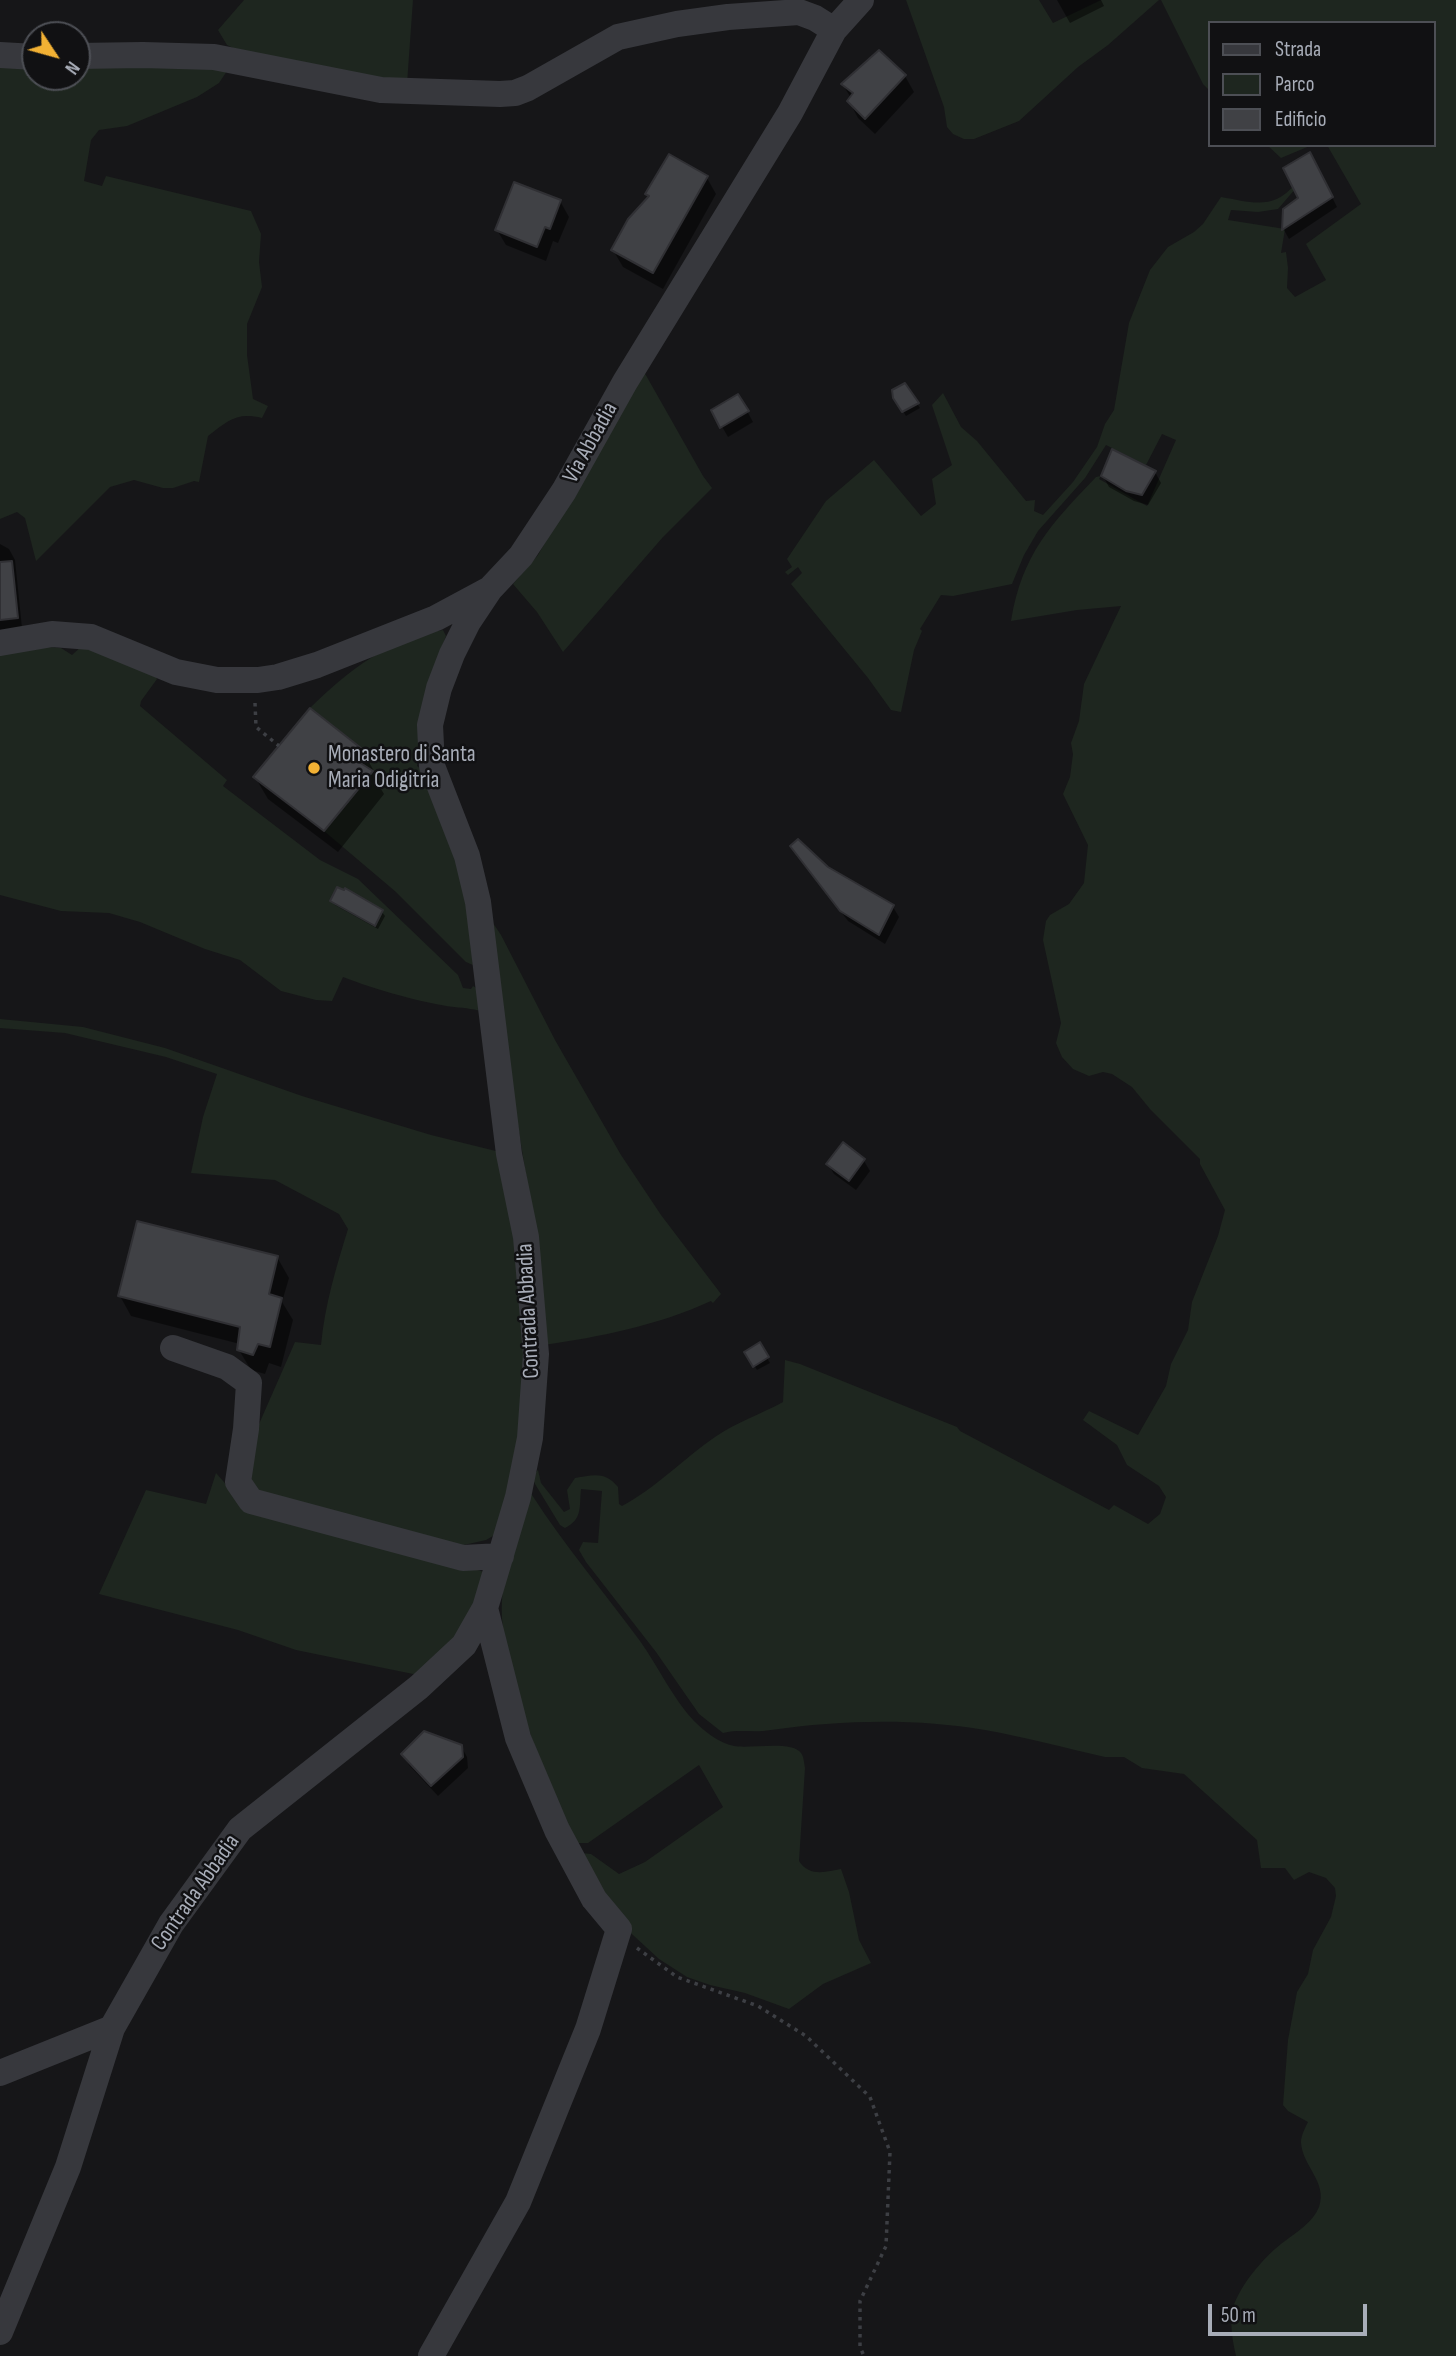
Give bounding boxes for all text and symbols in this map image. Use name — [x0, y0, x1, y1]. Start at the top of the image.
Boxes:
north arrow — [21, 21, 91, 91]
legend — [1208, 21, 1435, 147]
text: Strada — [1275, 37, 1321, 62]
text: N — [59, 57, 84, 78]
text: Parco — [1275, 72, 1314, 97]
text: Edificio — [1275, 107, 1326, 132]
street label: Via Abbadia — [558, 398, 624, 488]
place label: Monastero di Santa Maria Odigitria — [328, 741, 476, 795]
marker: Monastero di Santa Maria Odigitria — [306, 760, 322, 776]
street label: Contrada Abbadia — [512, 1243, 546, 1379]
street label: Contrada Abbadia — [146, 1830, 246, 1956]
scale bar — [1211, 2290, 1370, 2334]
text: 50 m — [1221, 2303, 1256, 2328]

